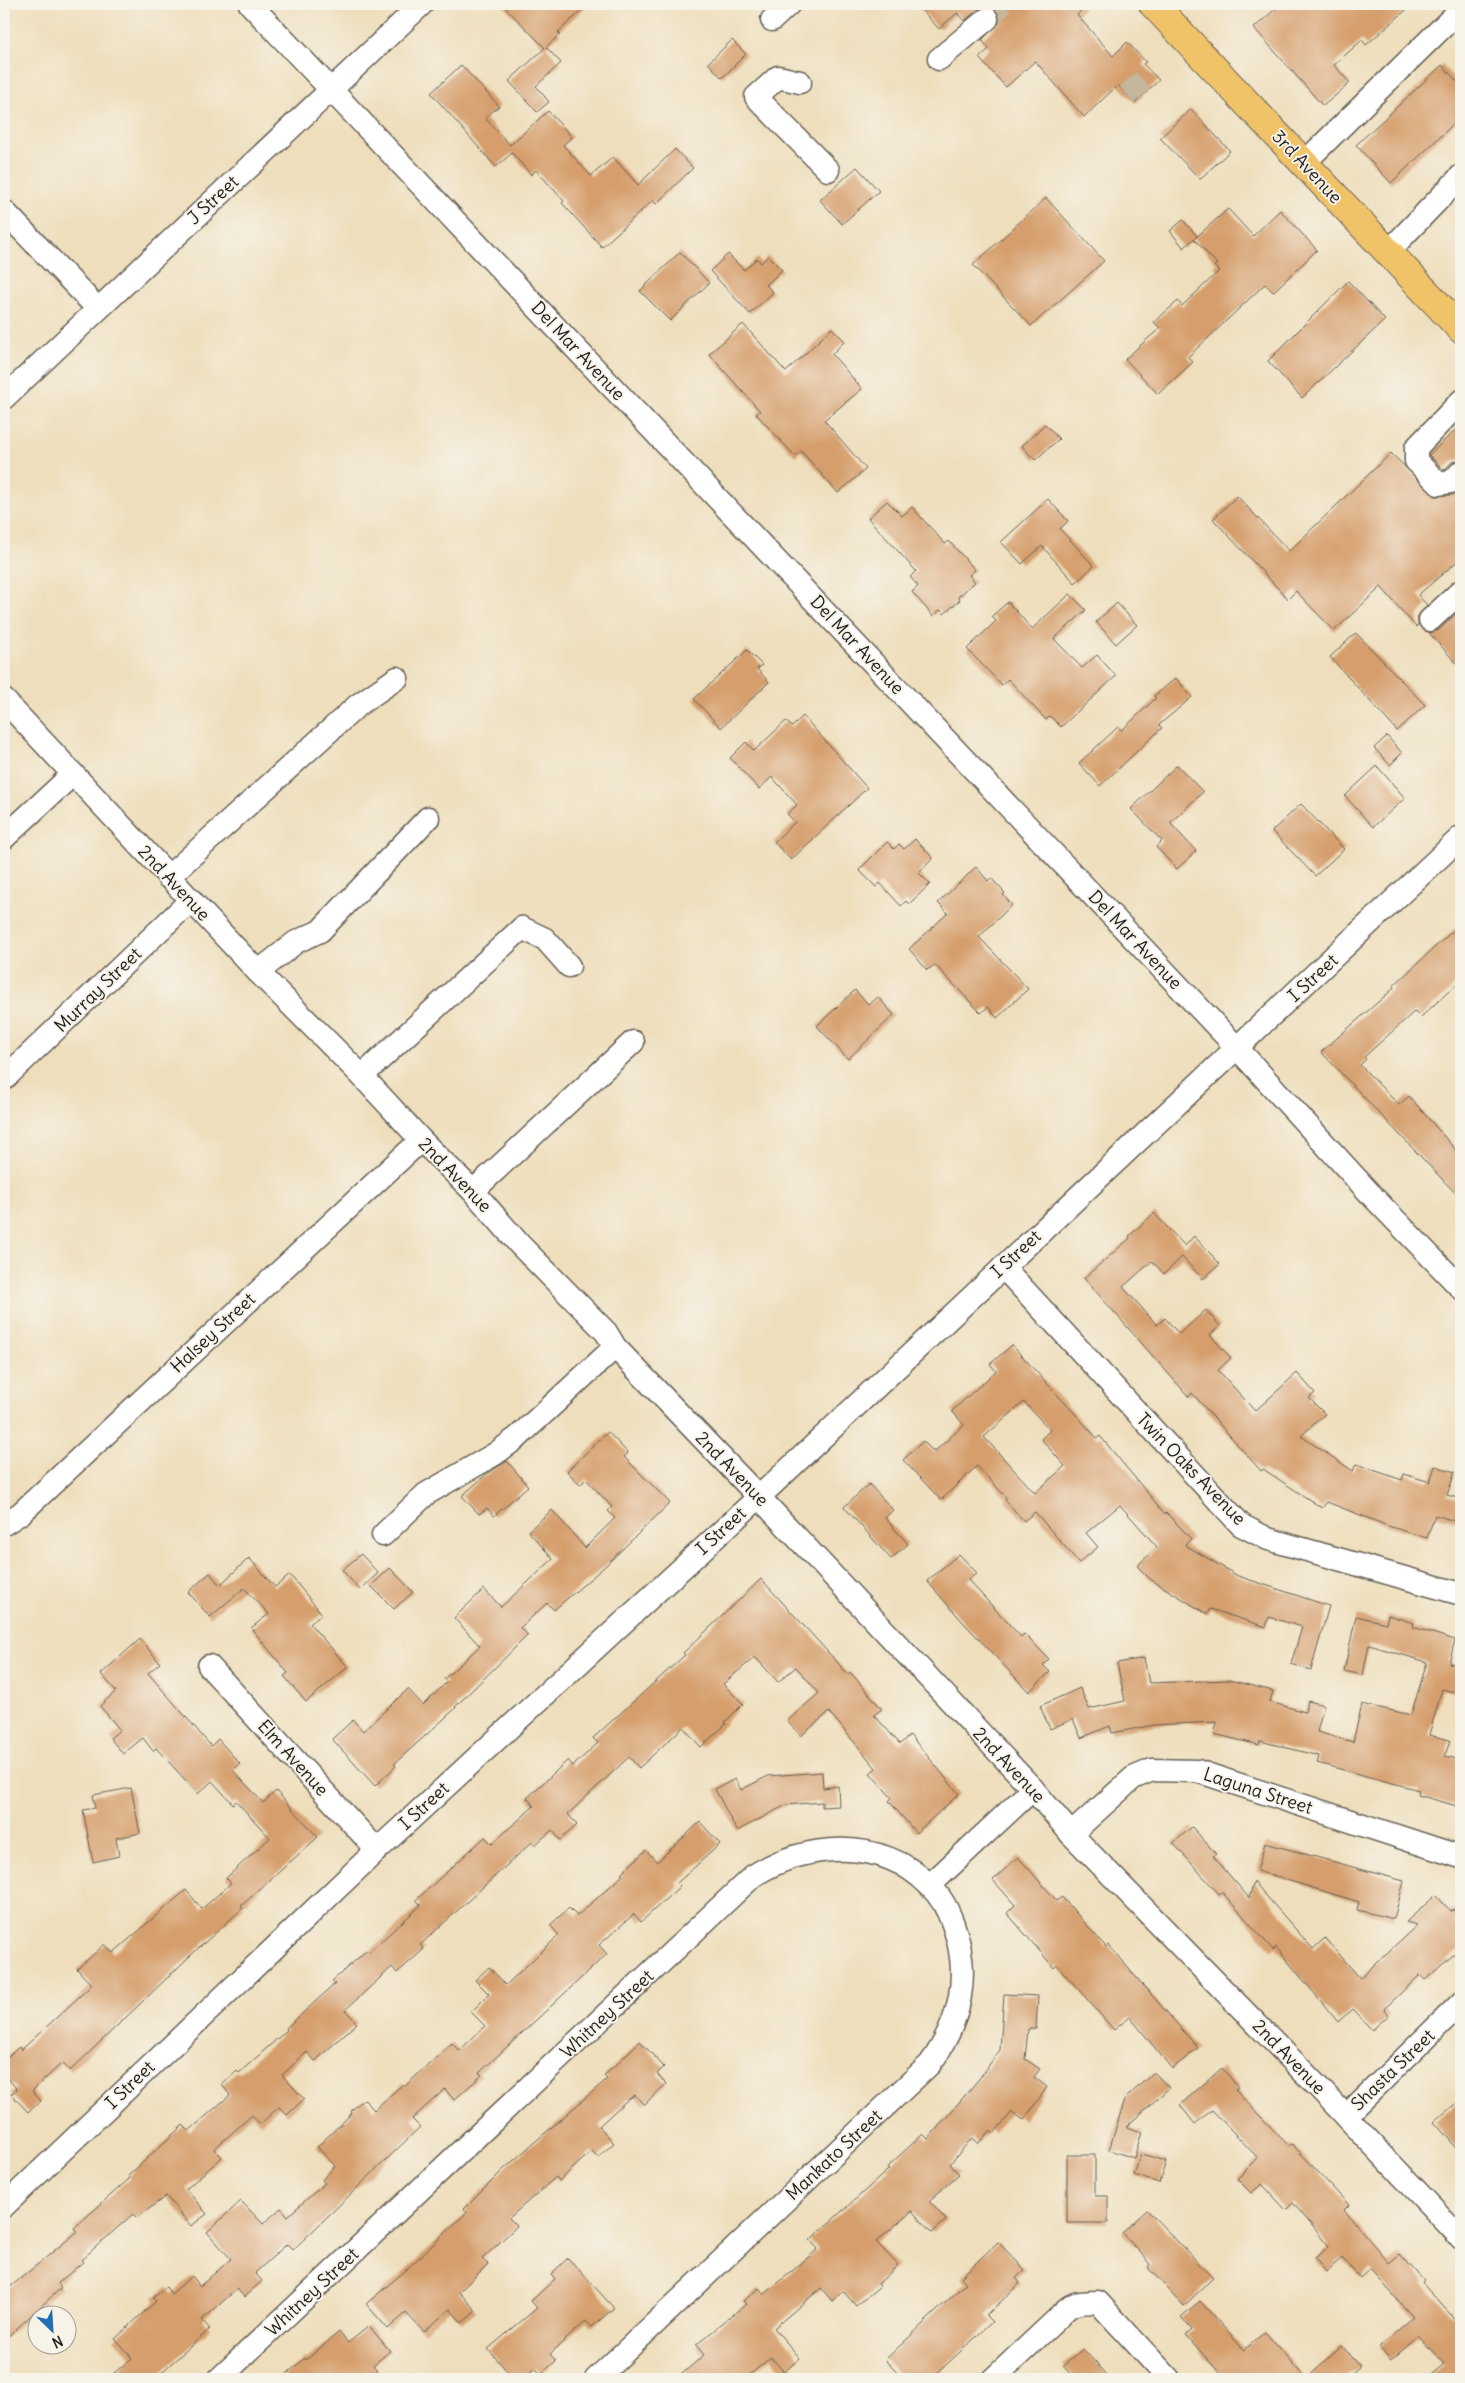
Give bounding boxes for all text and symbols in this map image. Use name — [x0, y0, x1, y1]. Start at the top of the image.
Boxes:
street label: 3rd Avenue — [1267, 125, 1347, 208]
street label: J Street — [182, 170, 243, 229]
street label: Del Mar Avenue — [526, 296, 630, 405]
street label: Del Mar Avenue — [805, 590, 909, 699]
street label: 2nd Avenue — [133, 840, 215, 925]
street label: Del Mar Avenue — [1083, 885, 1187, 994]
street label: Murray Street — [49, 942, 146, 1037]
street label: I Street — [1283, 949, 1343, 1007]
street label: 2nd Avenue — [414, 1132, 497, 1217]
street label: I Street — [986, 1225, 1046, 1283]
street label: Halsey Street — [165, 1288, 260, 1378]
street label: Twin Oaks Avenue — [1132, 1408, 1251, 1530]
street label: 2nd Avenue — [691, 1426, 774, 1511]
street label: I Street — [691, 1502, 751, 1560]
street label: Elm Avenue — [253, 1715, 334, 1801]
street label: 2nd Avenue — [968, 1722, 1050, 1807]
street label: Laguna Street — [1201, 1762, 1316, 1819]
street label: I Street — [394, 1777, 454, 1835]
street label: Whitney Street — [555, 1964, 658, 2063]
street label: 2nd Avenue — [1248, 2014, 1331, 2099]
street label: Shasta Street — [1346, 2024, 1439, 2115]
street label: I Street — [100, 2055, 159, 2114]
street label: Mankato Street — [781, 2104, 886, 2205]
street label: Whitney Street — [260, 2242, 363, 2341]
north arrow — [28, 2306, 78, 2356]
text: N — [49, 2332, 66, 2352]

